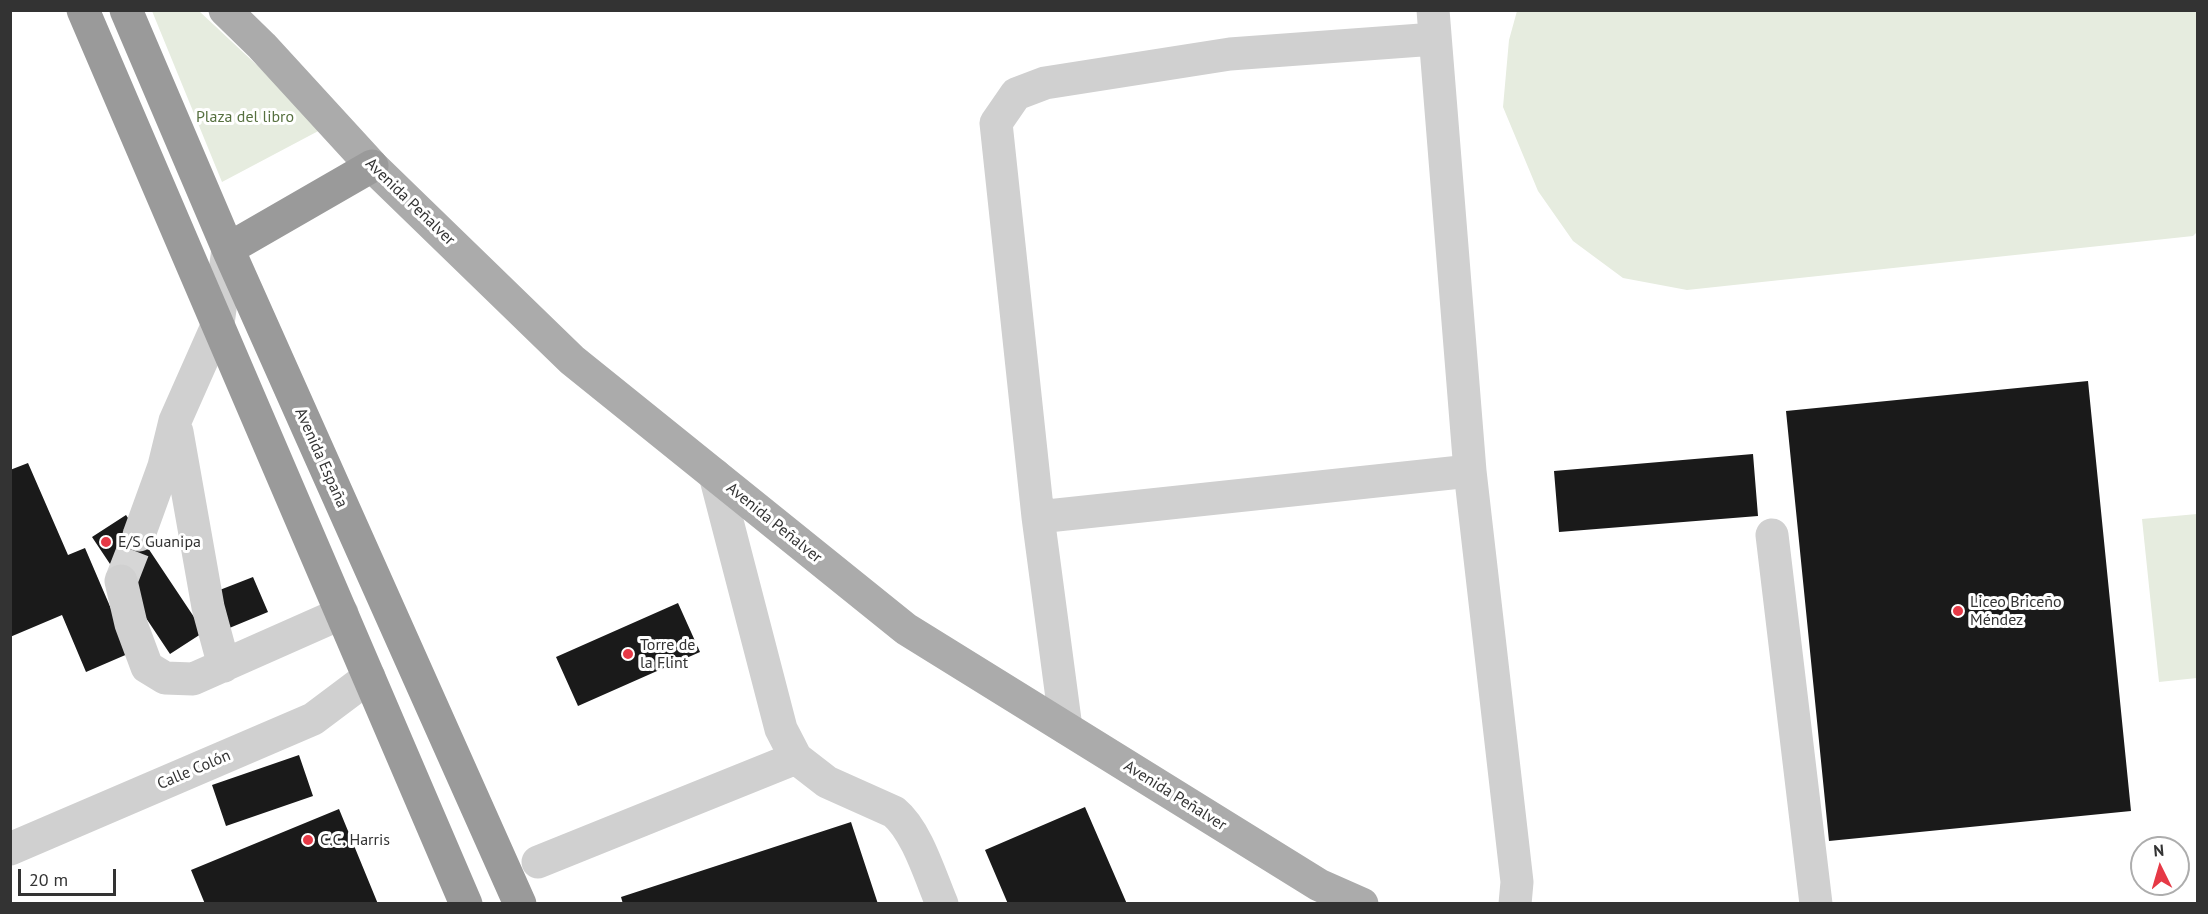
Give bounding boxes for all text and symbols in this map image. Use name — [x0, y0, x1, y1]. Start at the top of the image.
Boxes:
park label: Plaza del libro — [196, 107, 294, 127]
street label: Avenida Peñalver — [361, 154, 459, 250]
street label: Avenida España — [290, 405, 352, 511]
street label: Avenida Peñalver — [722, 479, 826, 567]
place label: E/S Guanipa — [118, 532, 201, 552]
marker: E/S Guanipa — [99, 535, 113, 549]
place label: Liceo Briceño Méndez — [1970, 592, 2062, 630]
marker: Liceo Briceño Méndez — [1951, 604, 1965, 618]
place label: Torre de la Flint — [640, 635, 695, 673]
marker: Torre de la Flint — [621, 647, 635, 661]
street label: Calle Colón — [154, 746, 234, 794]
street label: Avenida Peñalver — [1120, 757, 1230, 835]
place label: C.C. Harris — [320, 830, 390, 850]
marker: C.C. Harris — [301, 833, 315, 847]
north arrow — [2130, 836, 2190, 896]
text: N — [2152, 840, 2165, 860]
scale bar — [21, 857, 118, 895]
text: 20 m — [29, 868, 68, 891]

